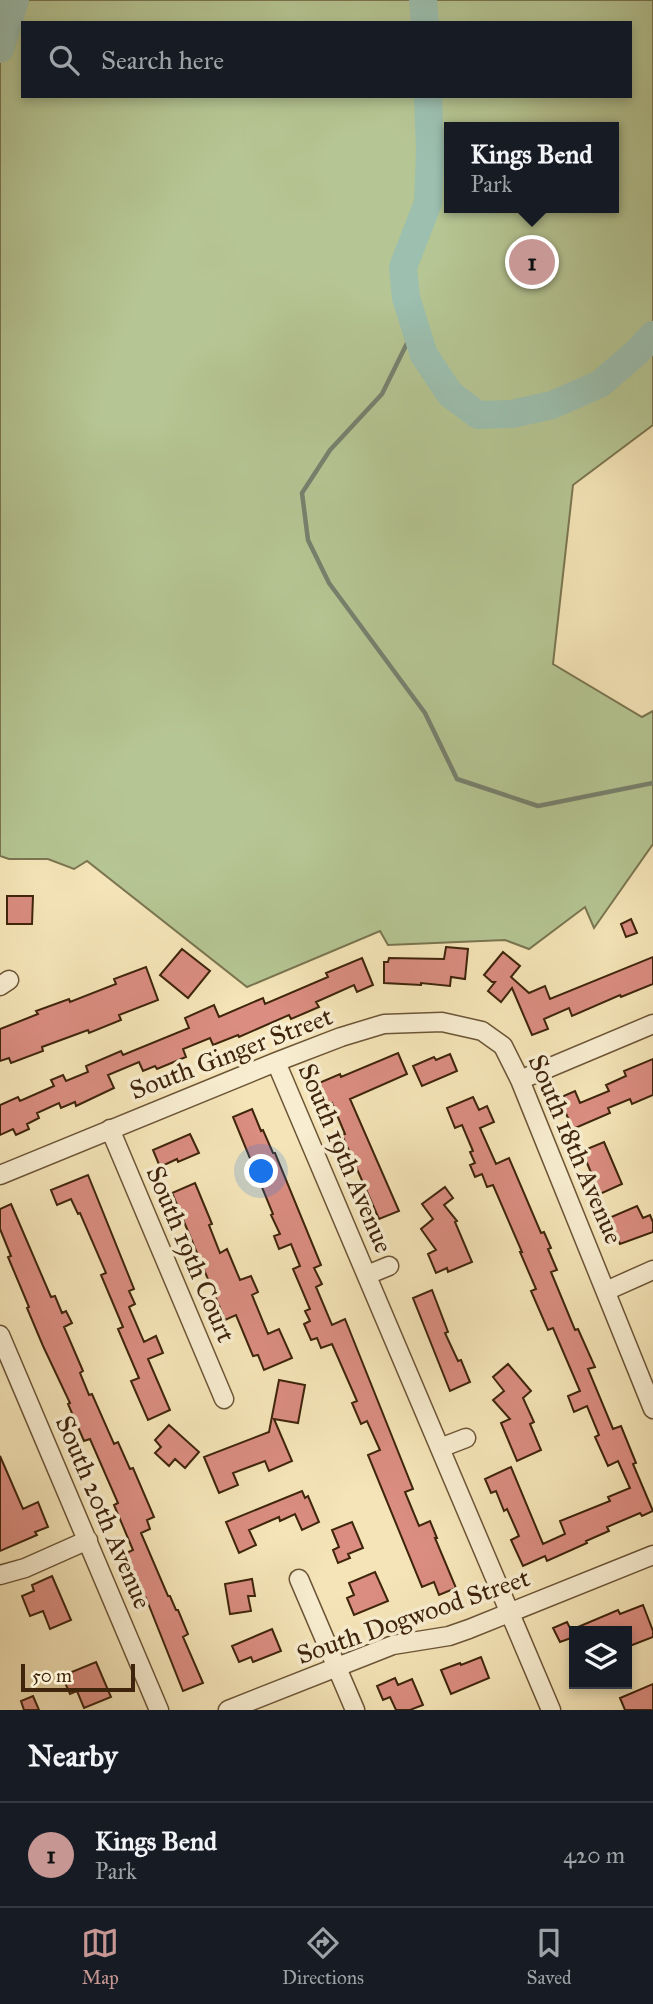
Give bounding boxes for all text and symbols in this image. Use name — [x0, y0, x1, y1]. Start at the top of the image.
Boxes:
search box — [21, 21, 632, 98]
icon: search — [45, 41, 83, 79]
text: Search here — [101, 44, 224, 76]
popup — [444, 122, 619, 213]
text: Kings Bend — [470, 138, 593, 170]
text: Park — [470, 170, 512, 198]
pin: 1 — [509, 236, 555, 288]
street label: South Ginger Street — [125, 1000, 337, 1106]
street label: South 18th Avenue — [522, 1049, 630, 1249]
street label: South 19th Avenue — [292, 1058, 400, 1258]
your location — [244, 1154, 278, 1188]
street label: South 19th Court — [139, 1161, 243, 1347]
street label: South 20th Avenue — [49, 1411, 159, 1614]
street label: South Dogwood Street — [292, 1561, 534, 1671]
map controls — [569, 1626, 632, 1689]
button: layers — [569, 1626, 632, 1689]
scale bar — [21, 1661, 135, 1693]
text: 50 m — [32, 1664, 72, 1687]
text: Nearby — [28, 1738, 118, 1774]
text: Kings Bend — [95, 1825, 217, 1857]
text: 1 — [46, 1841, 56, 1869]
text: 420 m — [563, 1841, 625, 1869]
text: Park — [95, 1857, 137, 1885]
tab: Map — [81, 1924, 119, 1989]
tab: Directions — [282, 1924, 364, 1989]
tab: Saved — [527, 1924, 572, 1989]

